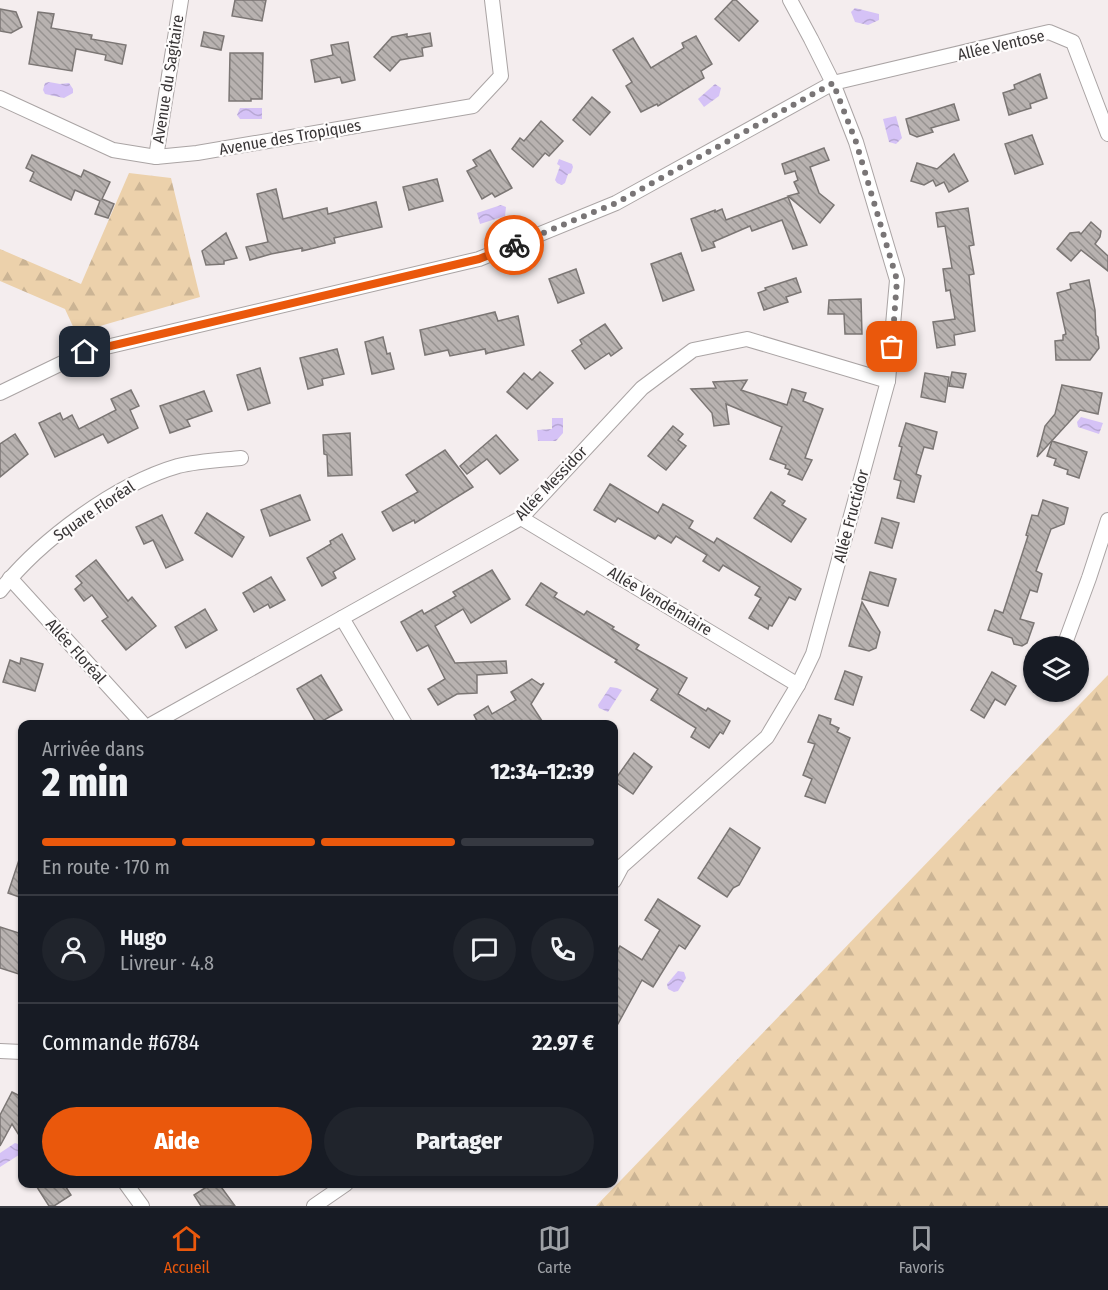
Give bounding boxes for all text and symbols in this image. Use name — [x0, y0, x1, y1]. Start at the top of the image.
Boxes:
street label: Avenue du Sagitaire — [148, 13, 188, 145]
street label: Allée Ventose — [956, 26, 1046, 64]
street label: Avenue des Tropiques — [218, 115, 363, 159]
courier — [484, 215, 544, 275]
icon: bike — [498, 229, 531, 262]
pin — [866, 321, 917, 372]
pin — [59, 326, 110, 377]
icon: bag — [875, 330, 908, 363]
icon: home — [68, 335, 101, 368]
street label: Allée Messidor — [511, 442, 591, 524]
street label: Allée Fructidor — [829, 467, 873, 565]
street label: Square Floréal — [50, 477, 138, 545]
street label: Allée Vendémiaire — [604, 562, 716, 640]
street label: Allée Floréal — [42, 615, 110, 687]
map controls — [1023, 636, 1089, 702]
button: layers — [1023, 636, 1089, 702]
text: Arrivée dans — [42, 737, 144, 761]
text: 12:34–12:39 — [490, 758, 594, 785]
text: 2 min — [42, 760, 128, 806]
text: En route · 170 m — [42, 855, 170, 879]
button: person — [42, 918, 105, 981]
button: chat — [453, 918, 516, 981]
button: phone — [531, 918, 594, 981]
text: Hugo — [120, 924, 167, 951]
text: Livreur · 4.8 — [120, 951, 214, 975]
text: Commande #6784 — [42, 1029, 199, 1056]
text: 22.97 € — [532, 1029, 594, 1056]
button: Aide — [42, 1107, 312, 1176]
button: Partager — [324, 1107, 594, 1176]
tab: Accueil — [164, 1222, 210, 1277]
tab: Carte — [537, 1222, 571, 1277]
tab: Favoris — [899, 1222, 944, 1277]

